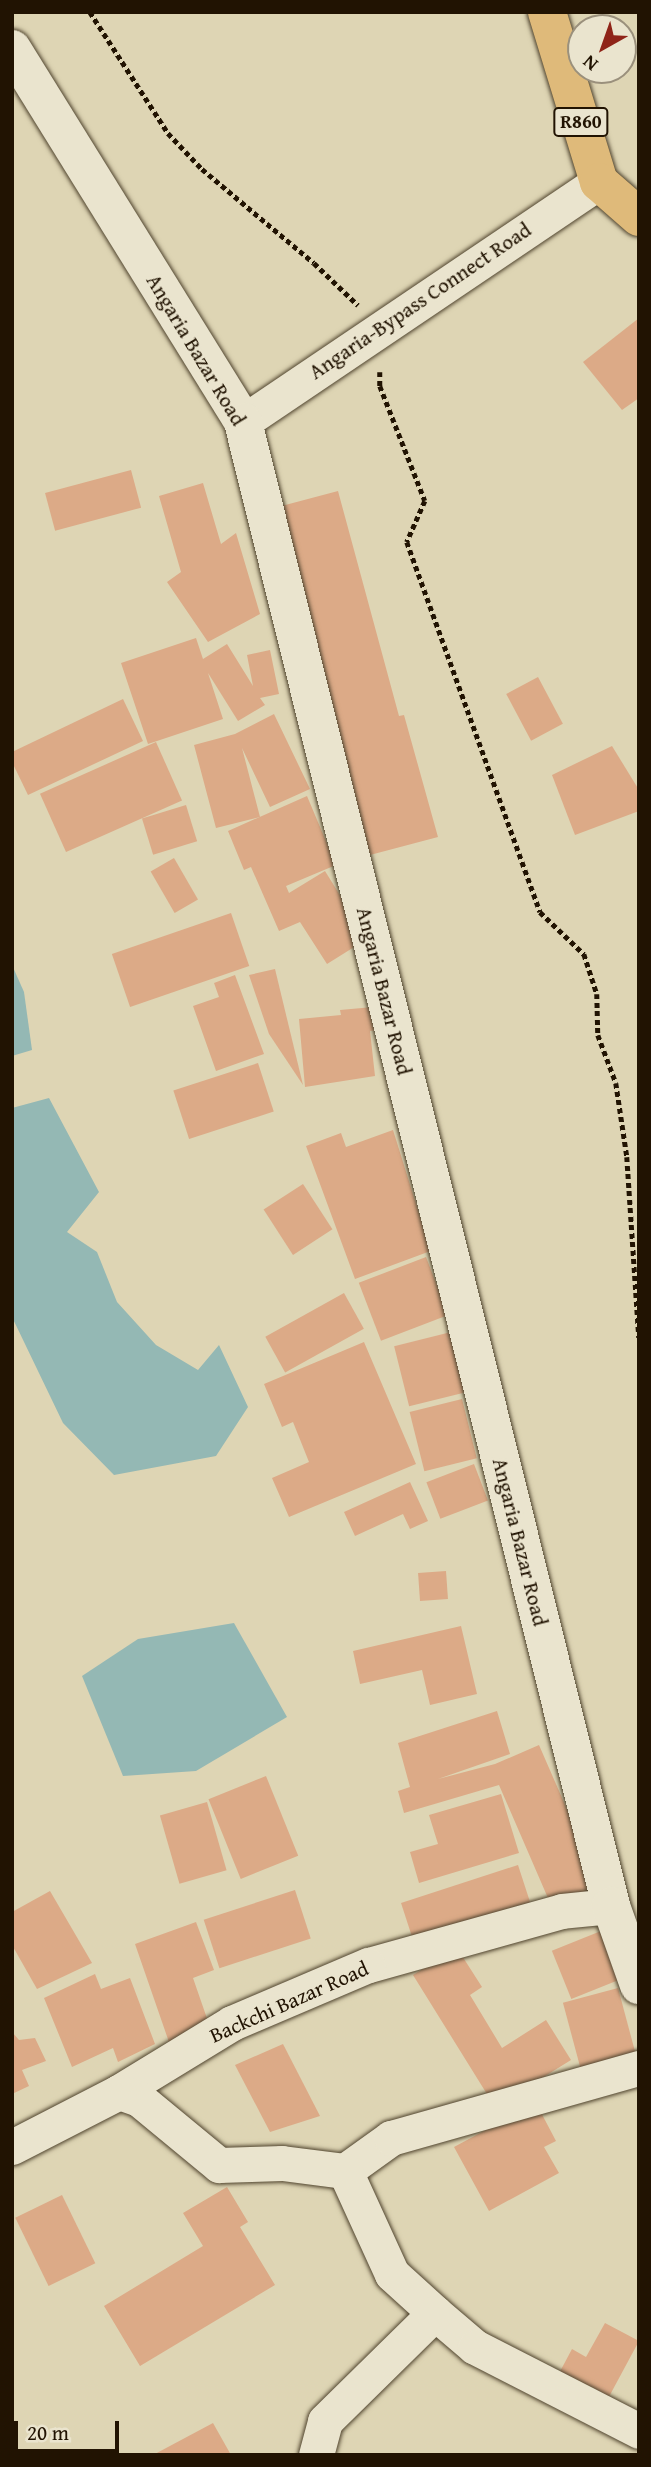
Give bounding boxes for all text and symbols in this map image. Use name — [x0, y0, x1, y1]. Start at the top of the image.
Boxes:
north arrow — [567, 14, 637, 84]
text: N — [576, 49, 604, 78]
road number: R860 — [553, 106, 609, 138]
street label: Angaria-Bypass Connect Road — [304, 217, 536, 385]
street label: Angaria Bazar Road — [141, 270, 251, 430]
street label: Angaria Bazar Road — [351, 904, 417, 1078]
street label: Angaria Bazar Road — [487, 1455, 553, 1629]
street label: Backchi Bazar Road — [206, 1956, 372, 2048]
scale bar — [18, 2408, 122, 2452]
text: 20 m — [27, 2417, 69, 2448]

